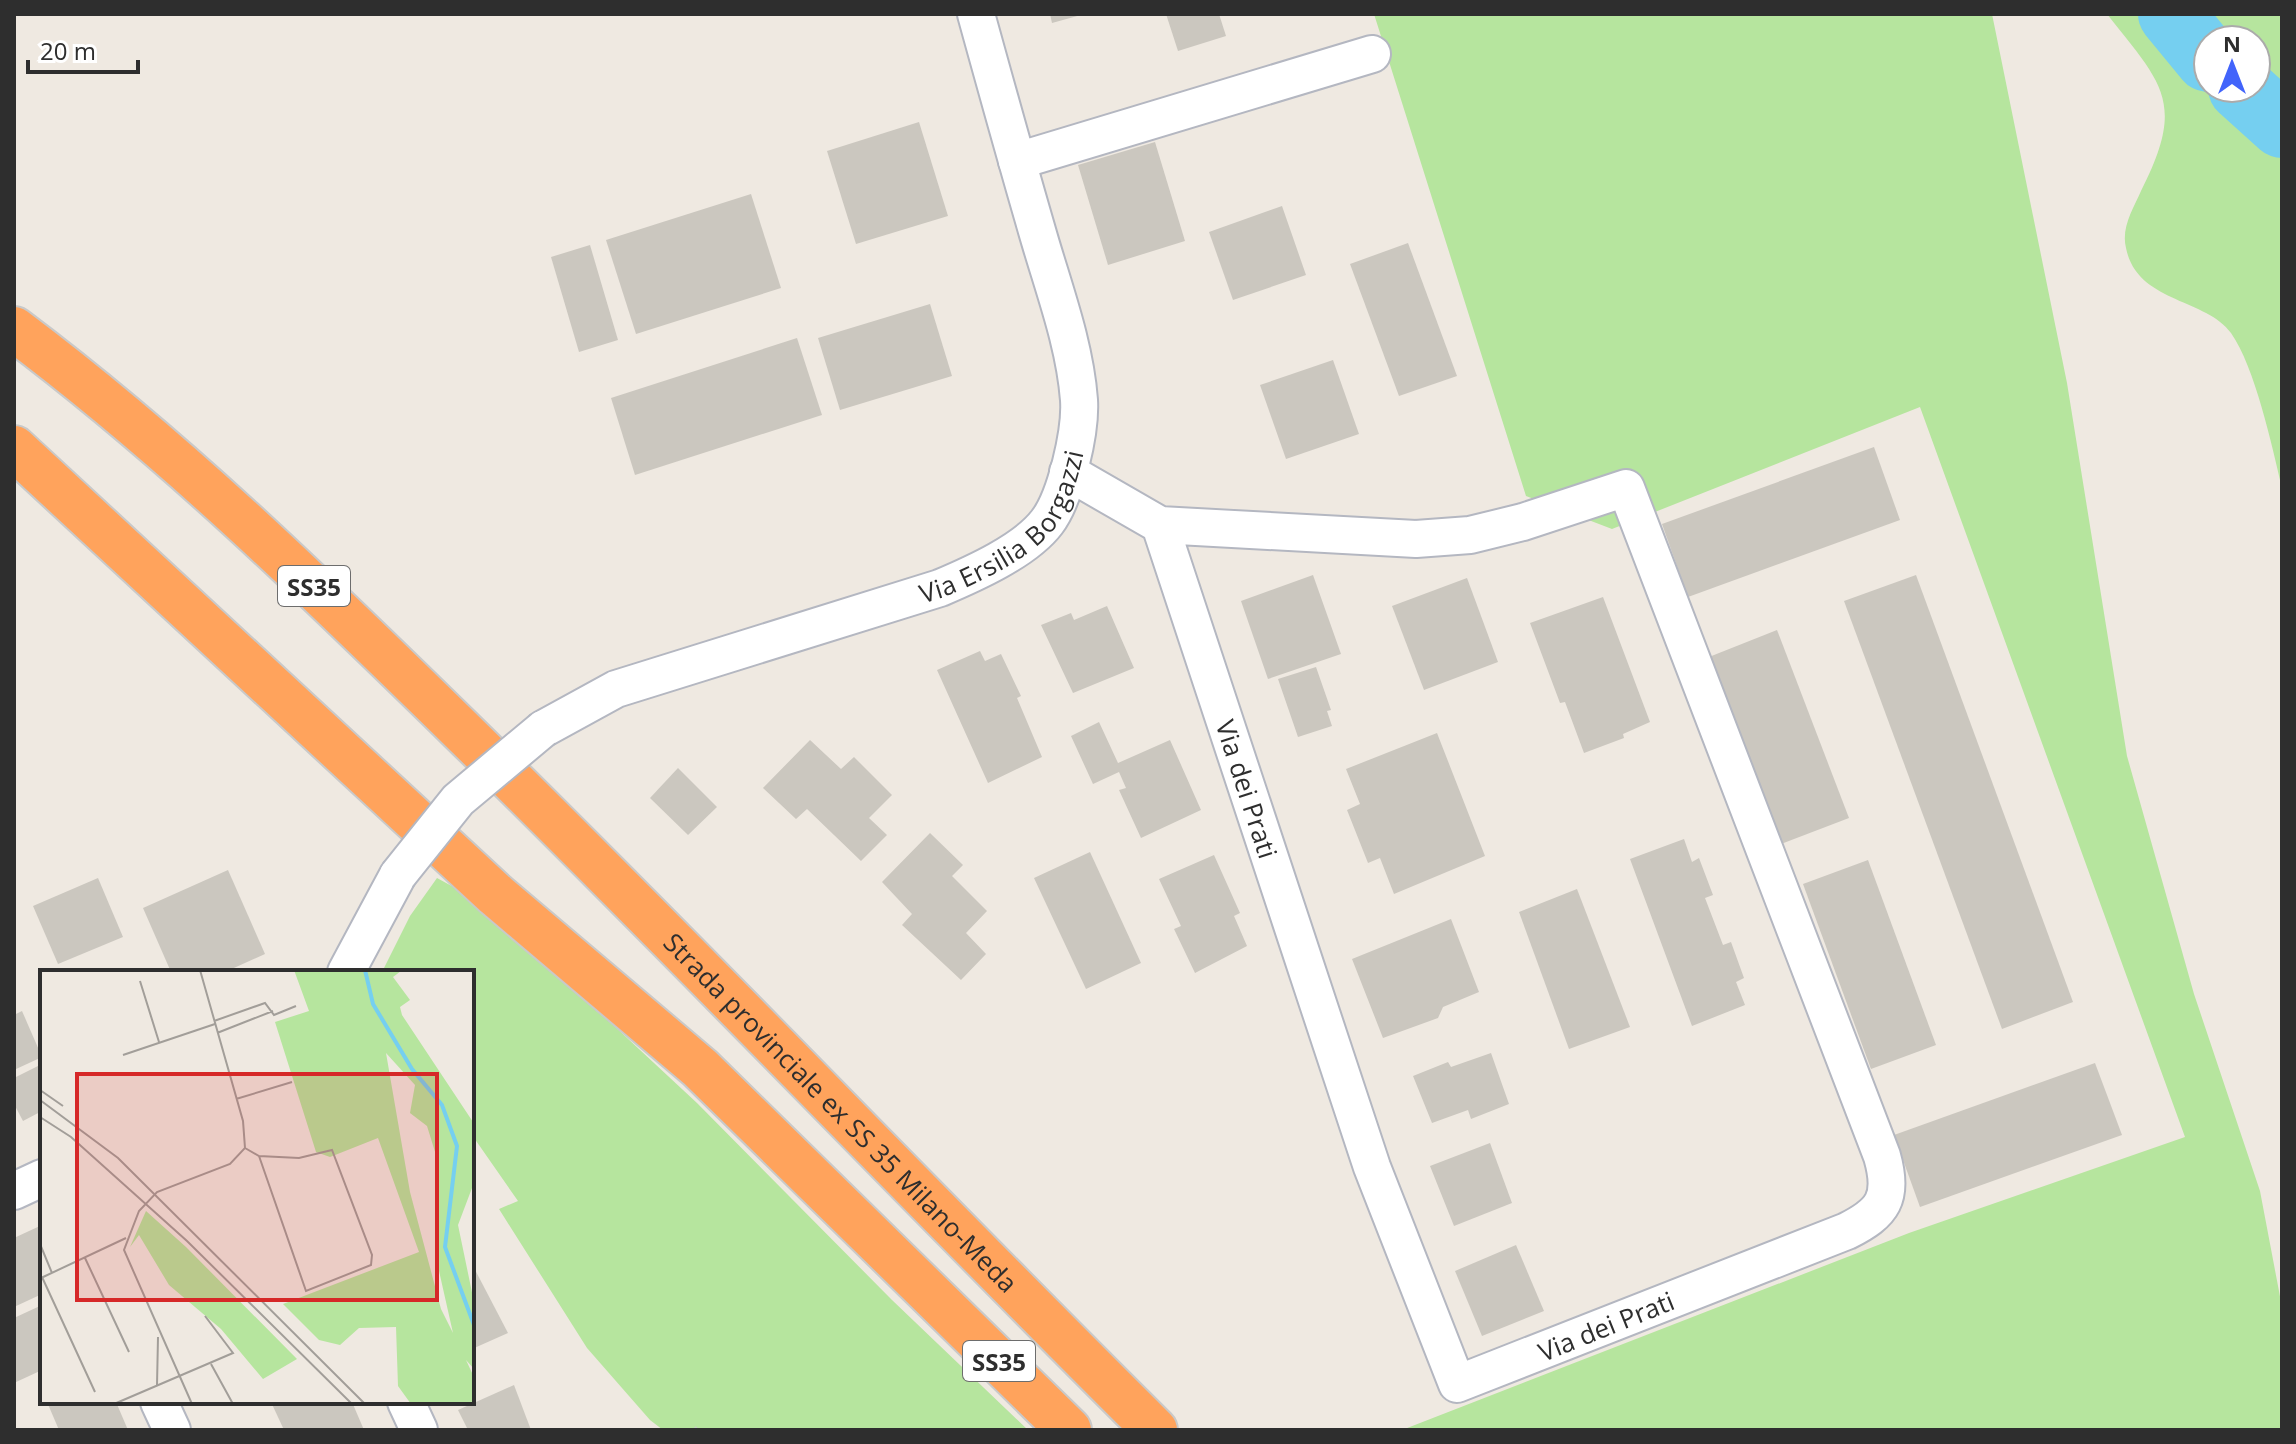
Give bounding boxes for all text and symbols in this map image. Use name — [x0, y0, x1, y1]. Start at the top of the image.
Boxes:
scale bar — [28, 24, 138, 74]
north arrow — [2192, 24, 2272, 104]
text: N — [2223, 28, 2241, 58]
text: 20 m — [40, 34, 96, 67]
street label: Via Ersilia Borgazzi — [915, 447, 1091, 611]
road number: SS35 — [278, 566, 350, 606]
street label: Via dei Prati — [1208, 715, 1286, 863]
street label: Strada provinciale ex SS 35 Milano-Meda — [656, 925, 1026, 1300]
inset map — [40, 970, 474, 1404]
street label: Via dei Prati — [1533, 1282, 1679, 1370]
road number: SS35 — [963, 1341, 1035, 1381]

